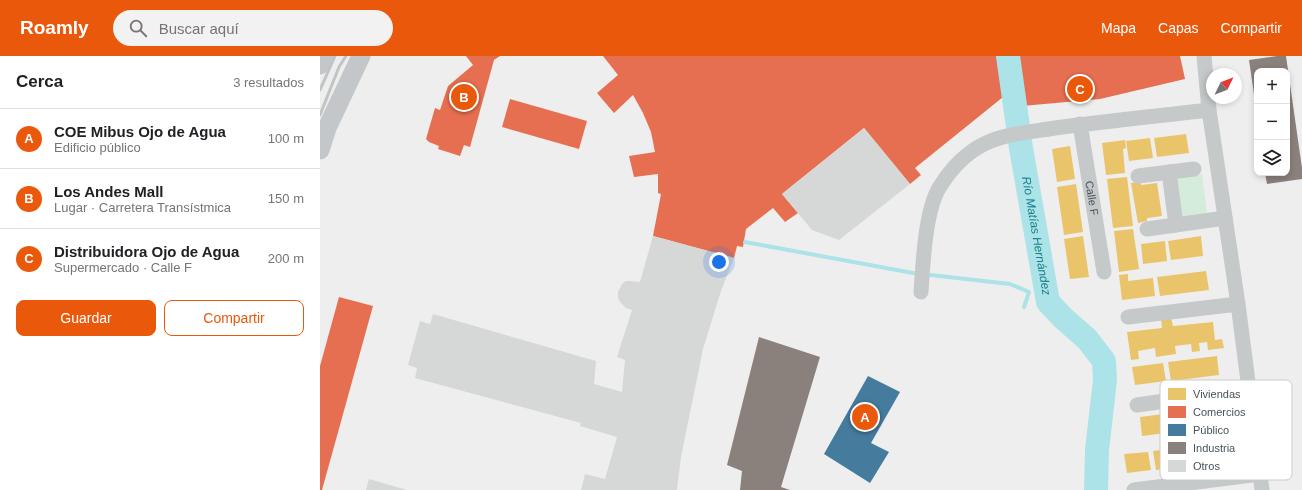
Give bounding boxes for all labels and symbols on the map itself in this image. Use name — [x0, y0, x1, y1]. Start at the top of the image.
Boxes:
north arrow — [1206, 68, 1242, 104]
pin: C — [1067, 74, 1093, 104]
pin: B — [451, 82, 477, 112]
water label: Río Matías Hernández — [1019, 175, 1054, 296]
street label: Calle F — [1083, 180, 1101, 216]
your location — [709, 252, 729, 272]
legend — [1160, 380, 1292, 480]
text: Viviendas — [1193, 388, 1241, 400]
pin: A — [852, 402, 878, 432]
text: Comercios — [1193, 406, 1246, 418]
text: Público — [1193, 424, 1229, 436]
text: Industria — [1193, 442, 1236, 454]
text: Otros — [1193, 460, 1220, 472]

